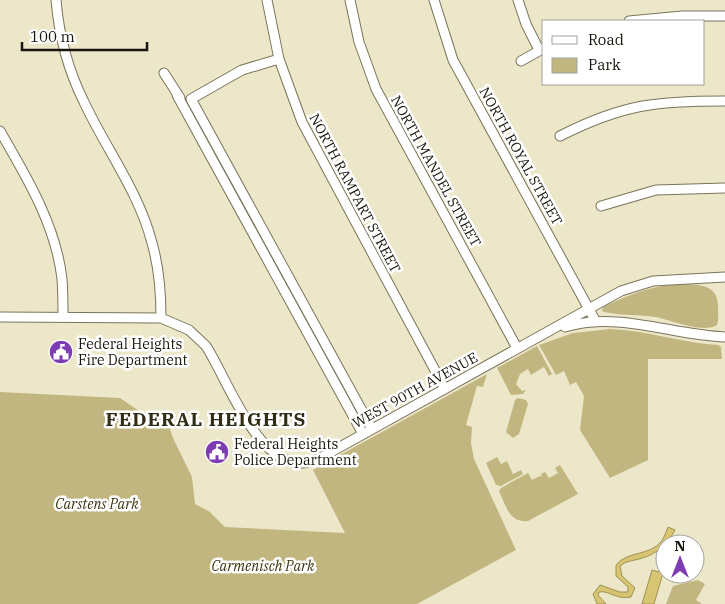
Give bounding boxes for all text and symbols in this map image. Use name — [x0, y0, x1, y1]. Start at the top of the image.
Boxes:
scale bar — [22, 20, 148, 52]
legend — [542, 20, 705, 85]
text: 100 m — [30, 27, 75, 46]
text: Road — [588, 30, 624, 49]
text: Park — [588, 55, 621, 74]
street label: NORTH ROYAL STREET — [476, 84, 566, 228]
street label: NORTH MANDEL STREET — [387, 92, 485, 250]
street label: NORTH RAMPART STREET — [305, 110, 405, 276]
place label: Federal Heights Fire Department — [78, 335, 188, 369]
public building icon: Federal Heights Fire Department — [48, 339, 74, 365]
street label: WEST 90TH AVENUE — [349, 348, 481, 432]
district label: FEDERAL HEIGHTS — [106, 407, 306, 431]
place label: Federal Heights Police Department — [234, 435, 357, 469]
public building icon: Federal Heights Police Department — [204, 439, 230, 465]
park label: Carstens Park — [55, 495, 139, 513]
north arrow — [655, 534, 705, 584]
text: N — [674, 537, 686, 555]
park label: Carmenisch Park — [211, 557, 315, 575]

